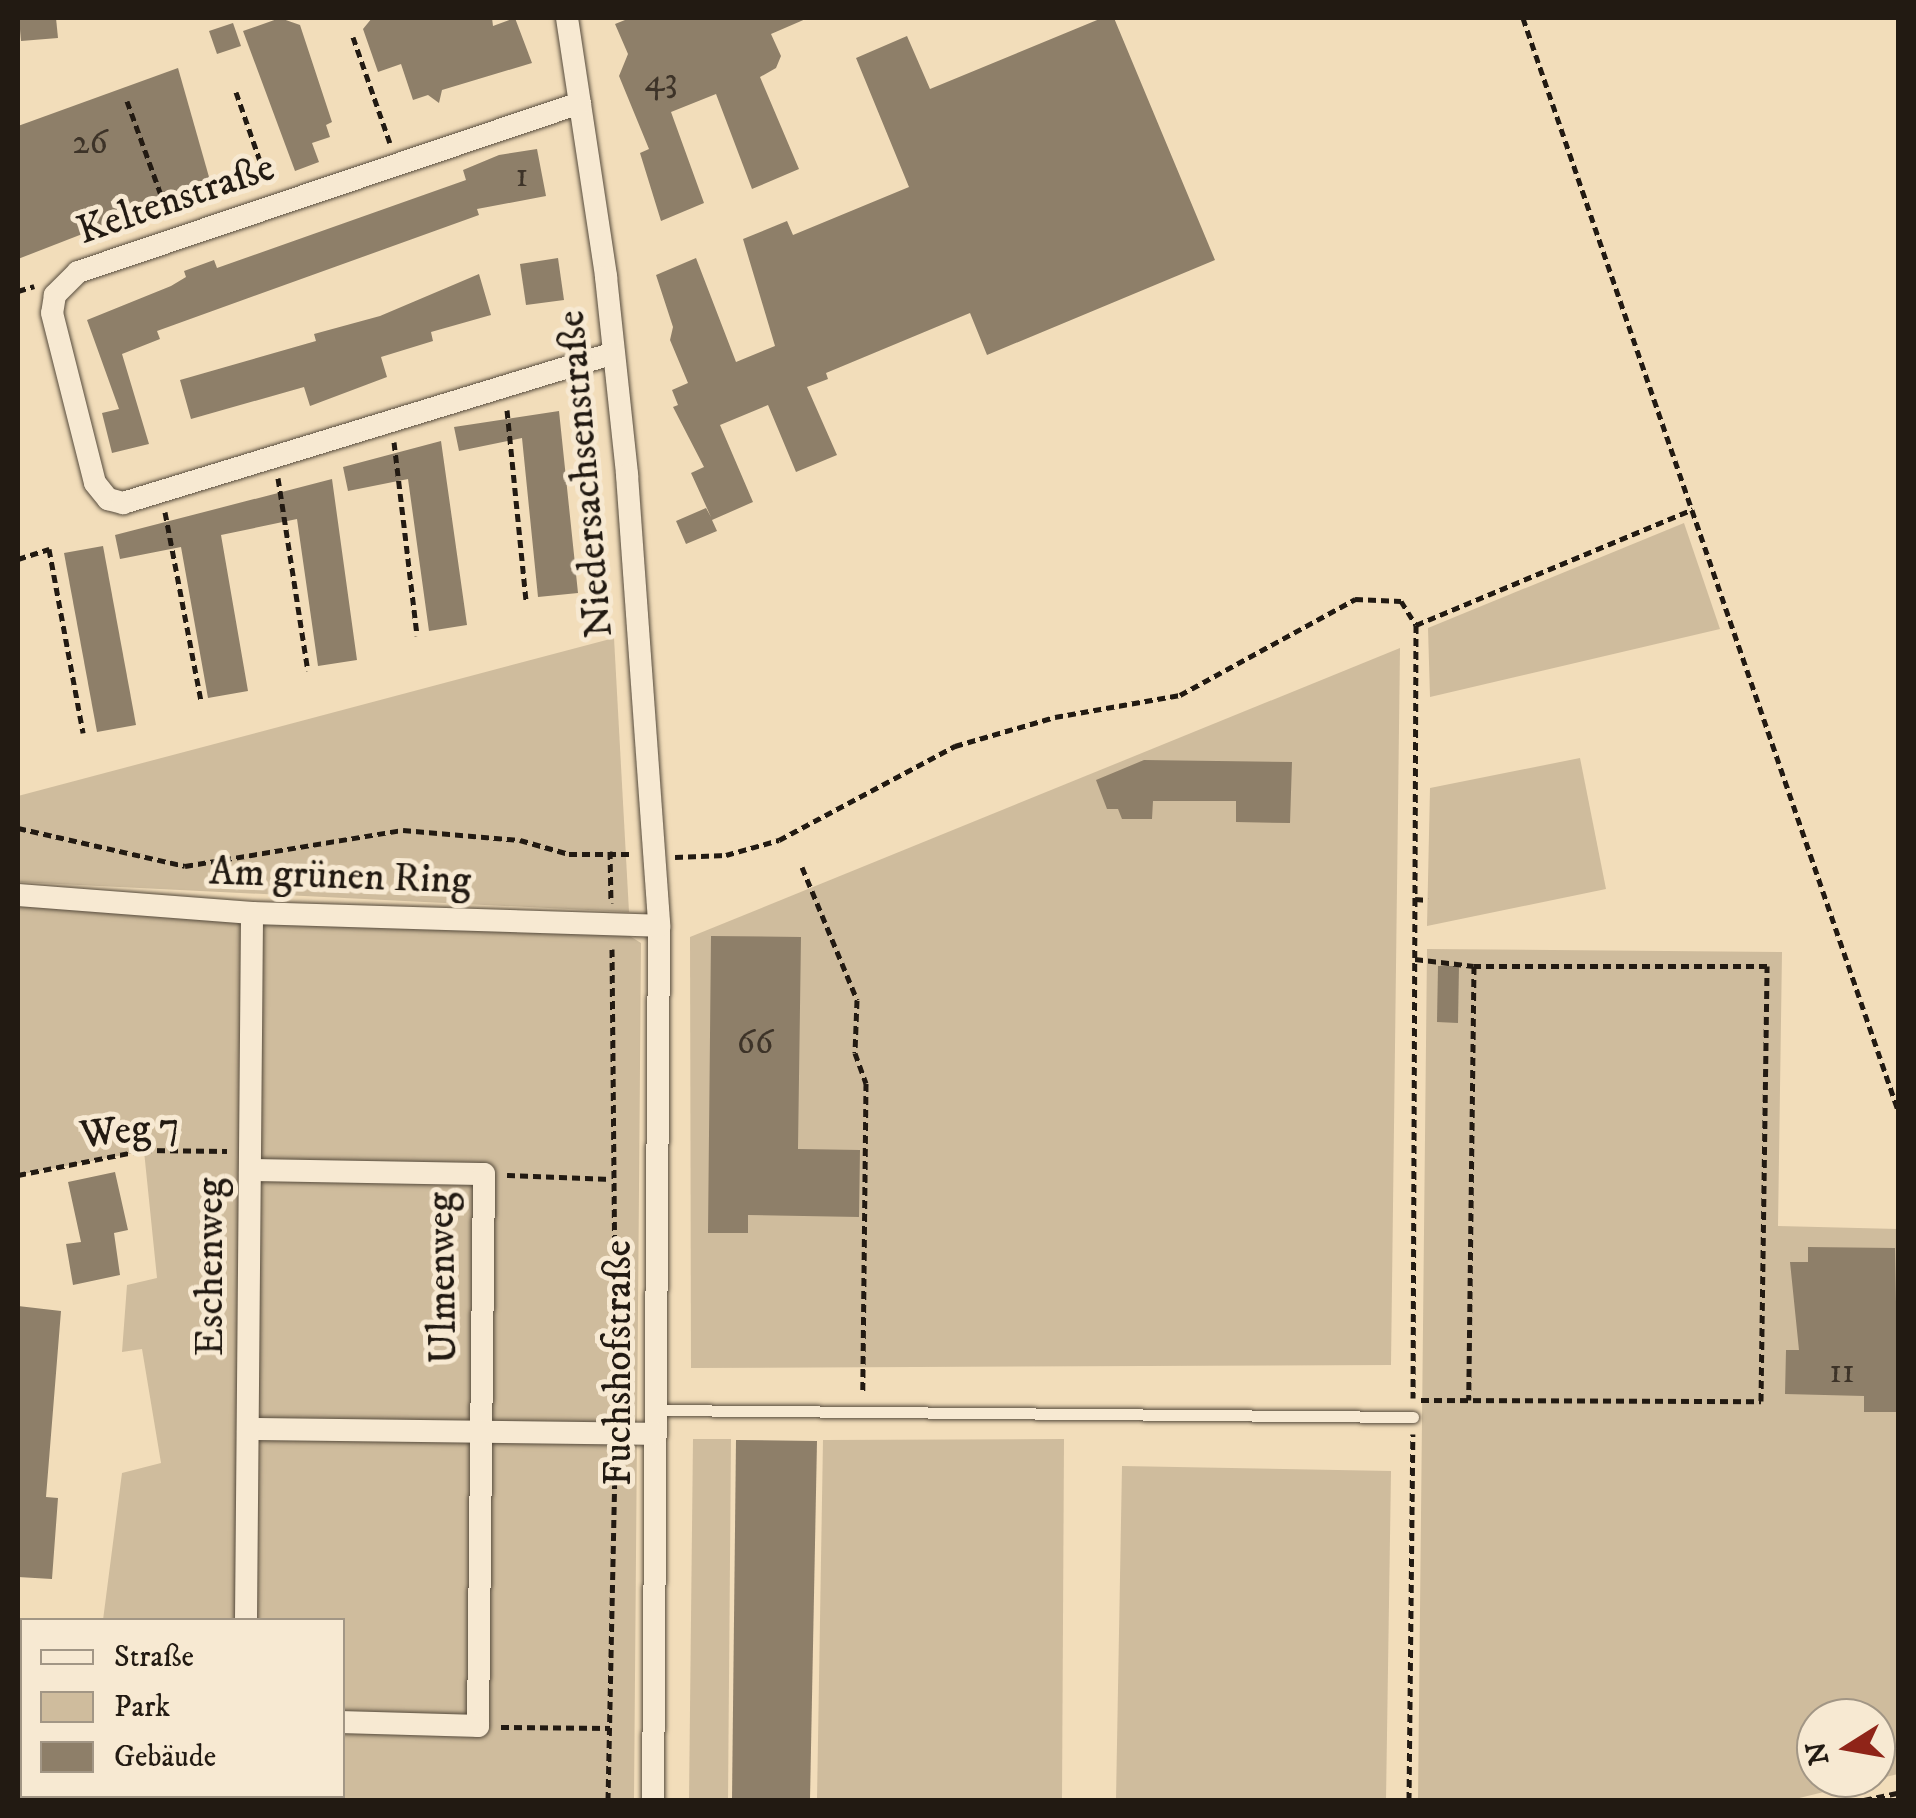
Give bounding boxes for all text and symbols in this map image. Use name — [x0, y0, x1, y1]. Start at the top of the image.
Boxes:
house number: 43 — [644, 60, 678, 102]
house number: 26 — [72, 122, 108, 164]
street label: Keltenstraße — [71, 144, 281, 256]
house number: 1 — [516, 155, 528, 197]
street label: Niedersachsenstraße — [548, 308, 624, 640]
street label: Am grünen Ring — [208, 848, 472, 906]
house number: 66 — [737, 1022, 773, 1064]
street label: Weg 7 — [78, 1102, 182, 1160]
street label: Eschenweg — [187, 1178, 235, 1356]
street label: Ulmenweg — [418, 1192, 468, 1364]
street label: Fuchshofstraße — [595, 1240, 643, 1486]
house number: 11 — [1829, 1351, 1855, 1393]
legend — [20, 1618, 345, 1798]
text: Straße — [114, 1639, 194, 1676]
text: Park — [114, 1689, 170, 1726]
north arrow — [1796, 1698, 1896, 1798]
text: Gebäude — [114, 1739, 216, 1776]
text: N — [1799, 1739, 1837, 1768]

